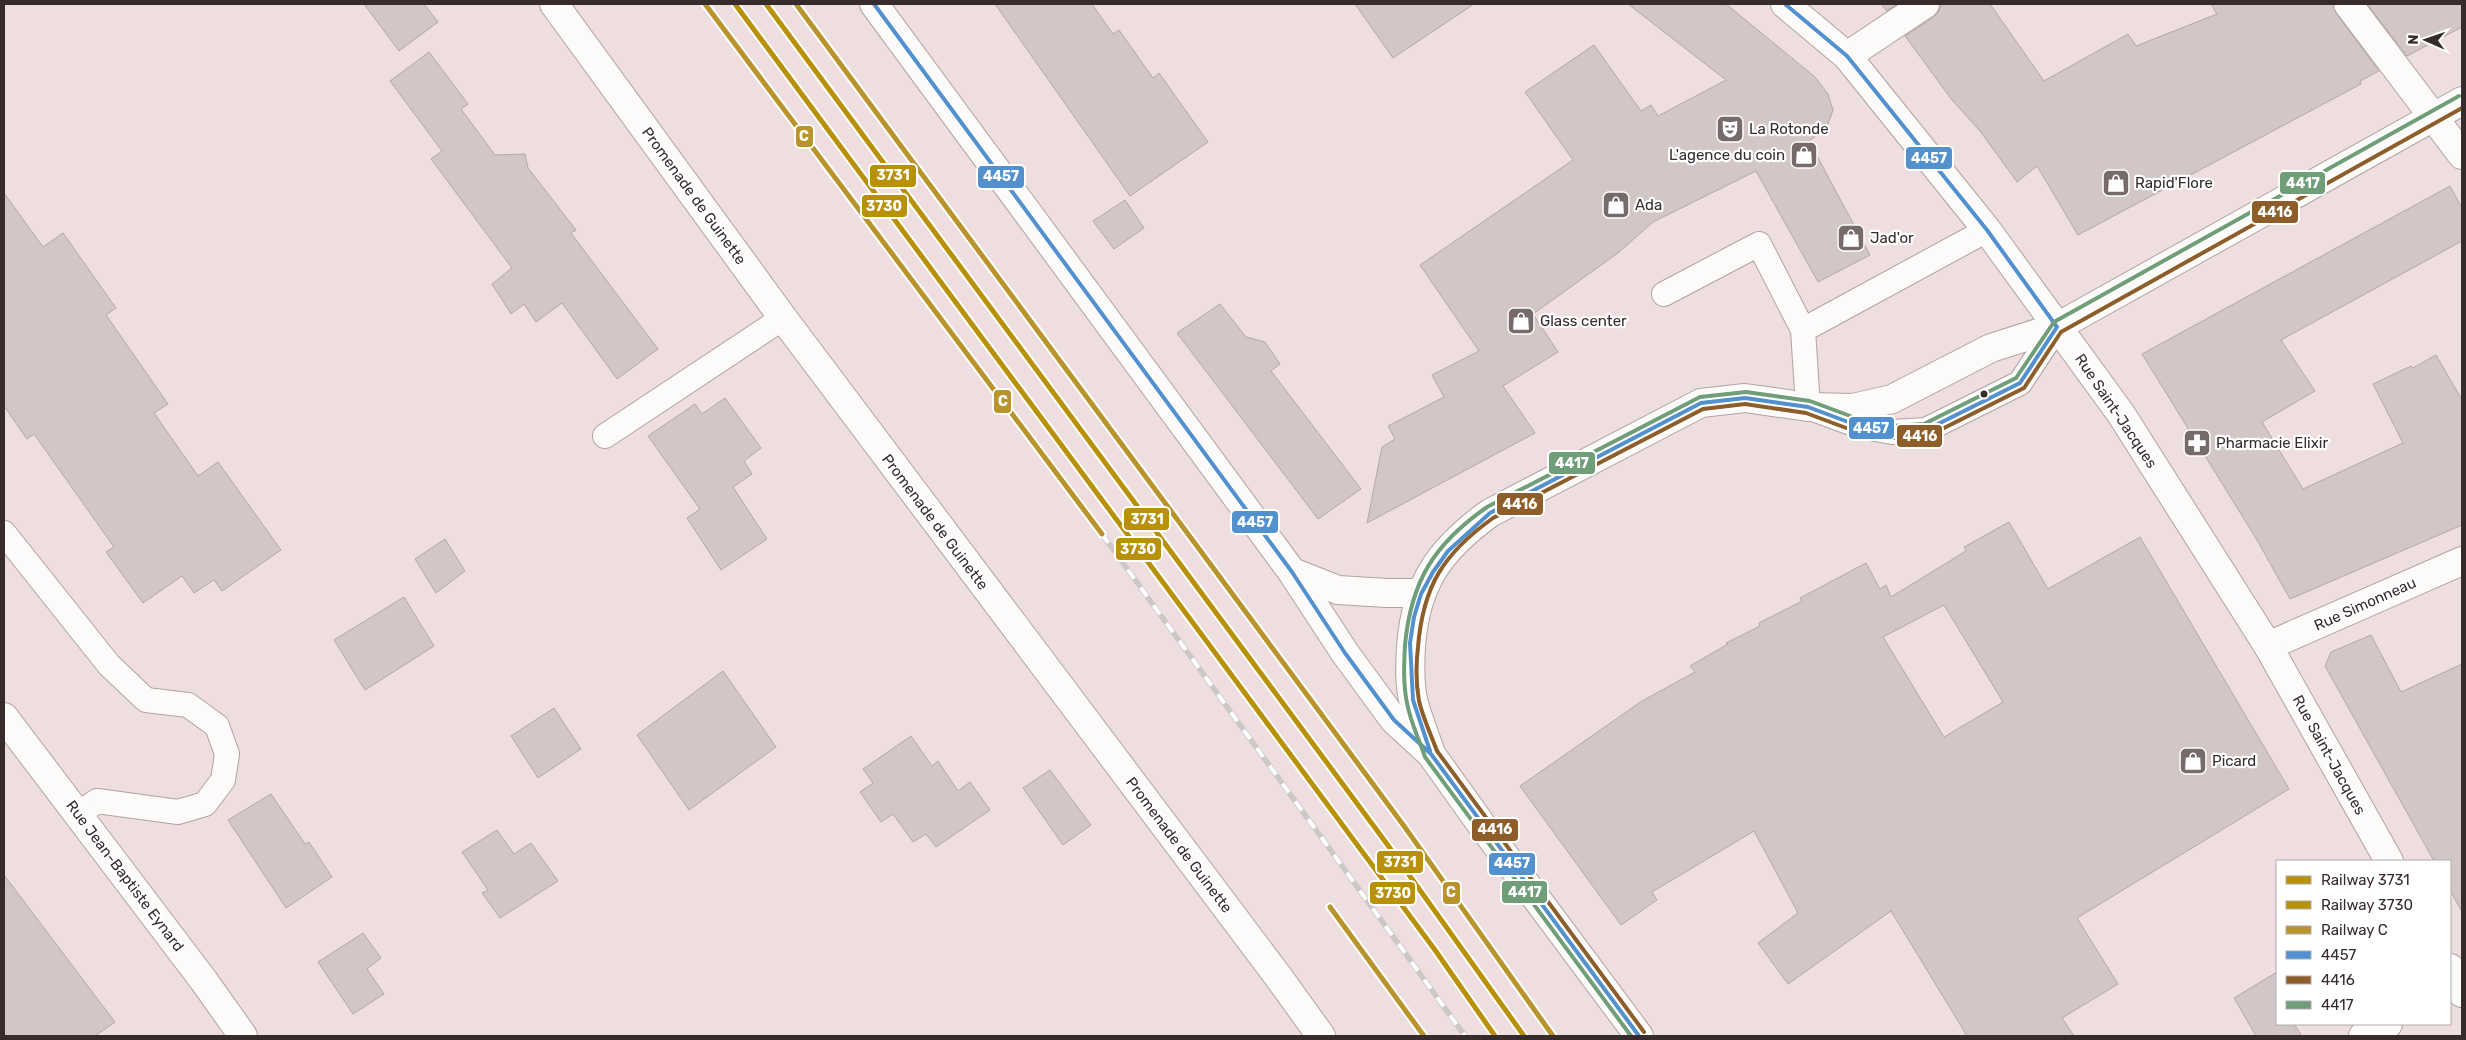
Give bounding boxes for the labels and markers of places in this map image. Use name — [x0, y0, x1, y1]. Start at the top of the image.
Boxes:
theatre icon: La Rotonde — [1715, 114, 1745, 144]
place label: La Rotonde — [1749, 120, 1829, 138]
shop icon: L'agence du coin — [1789, 140, 1819, 170]
place label: L'agence du coin — [1669, 146, 1785, 164]
shop icon: Rapid'Flore — [2101, 168, 2131, 198]
place label: Rapid'Flore — [2135, 174, 2213, 192]
shop icon: Ada — [1601, 190, 1631, 220]
place label: Ada — [1635, 196, 1662, 214]
shop icon: Jad'or — [1836, 223, 1866, 253]
place label: Jad'or — [1870, 229, 1914, 247]
shop icon: Glass center — [1506, 306, 1536, 336]
place label: Glass center — [1540, 312, 1627, 330]
unlabelled marker — [1979, 389, 1989, 399]
pharmacy icon: Pharmacie Elixir — [2182, 428, 2212, 458]
place label: Pharmacie Elixir — [2216, 434, 2328, 452]
shop icon: Picard — [2178, 746, 2208, 776]
place label: Picard — [2212, 752, 2256, 770]

